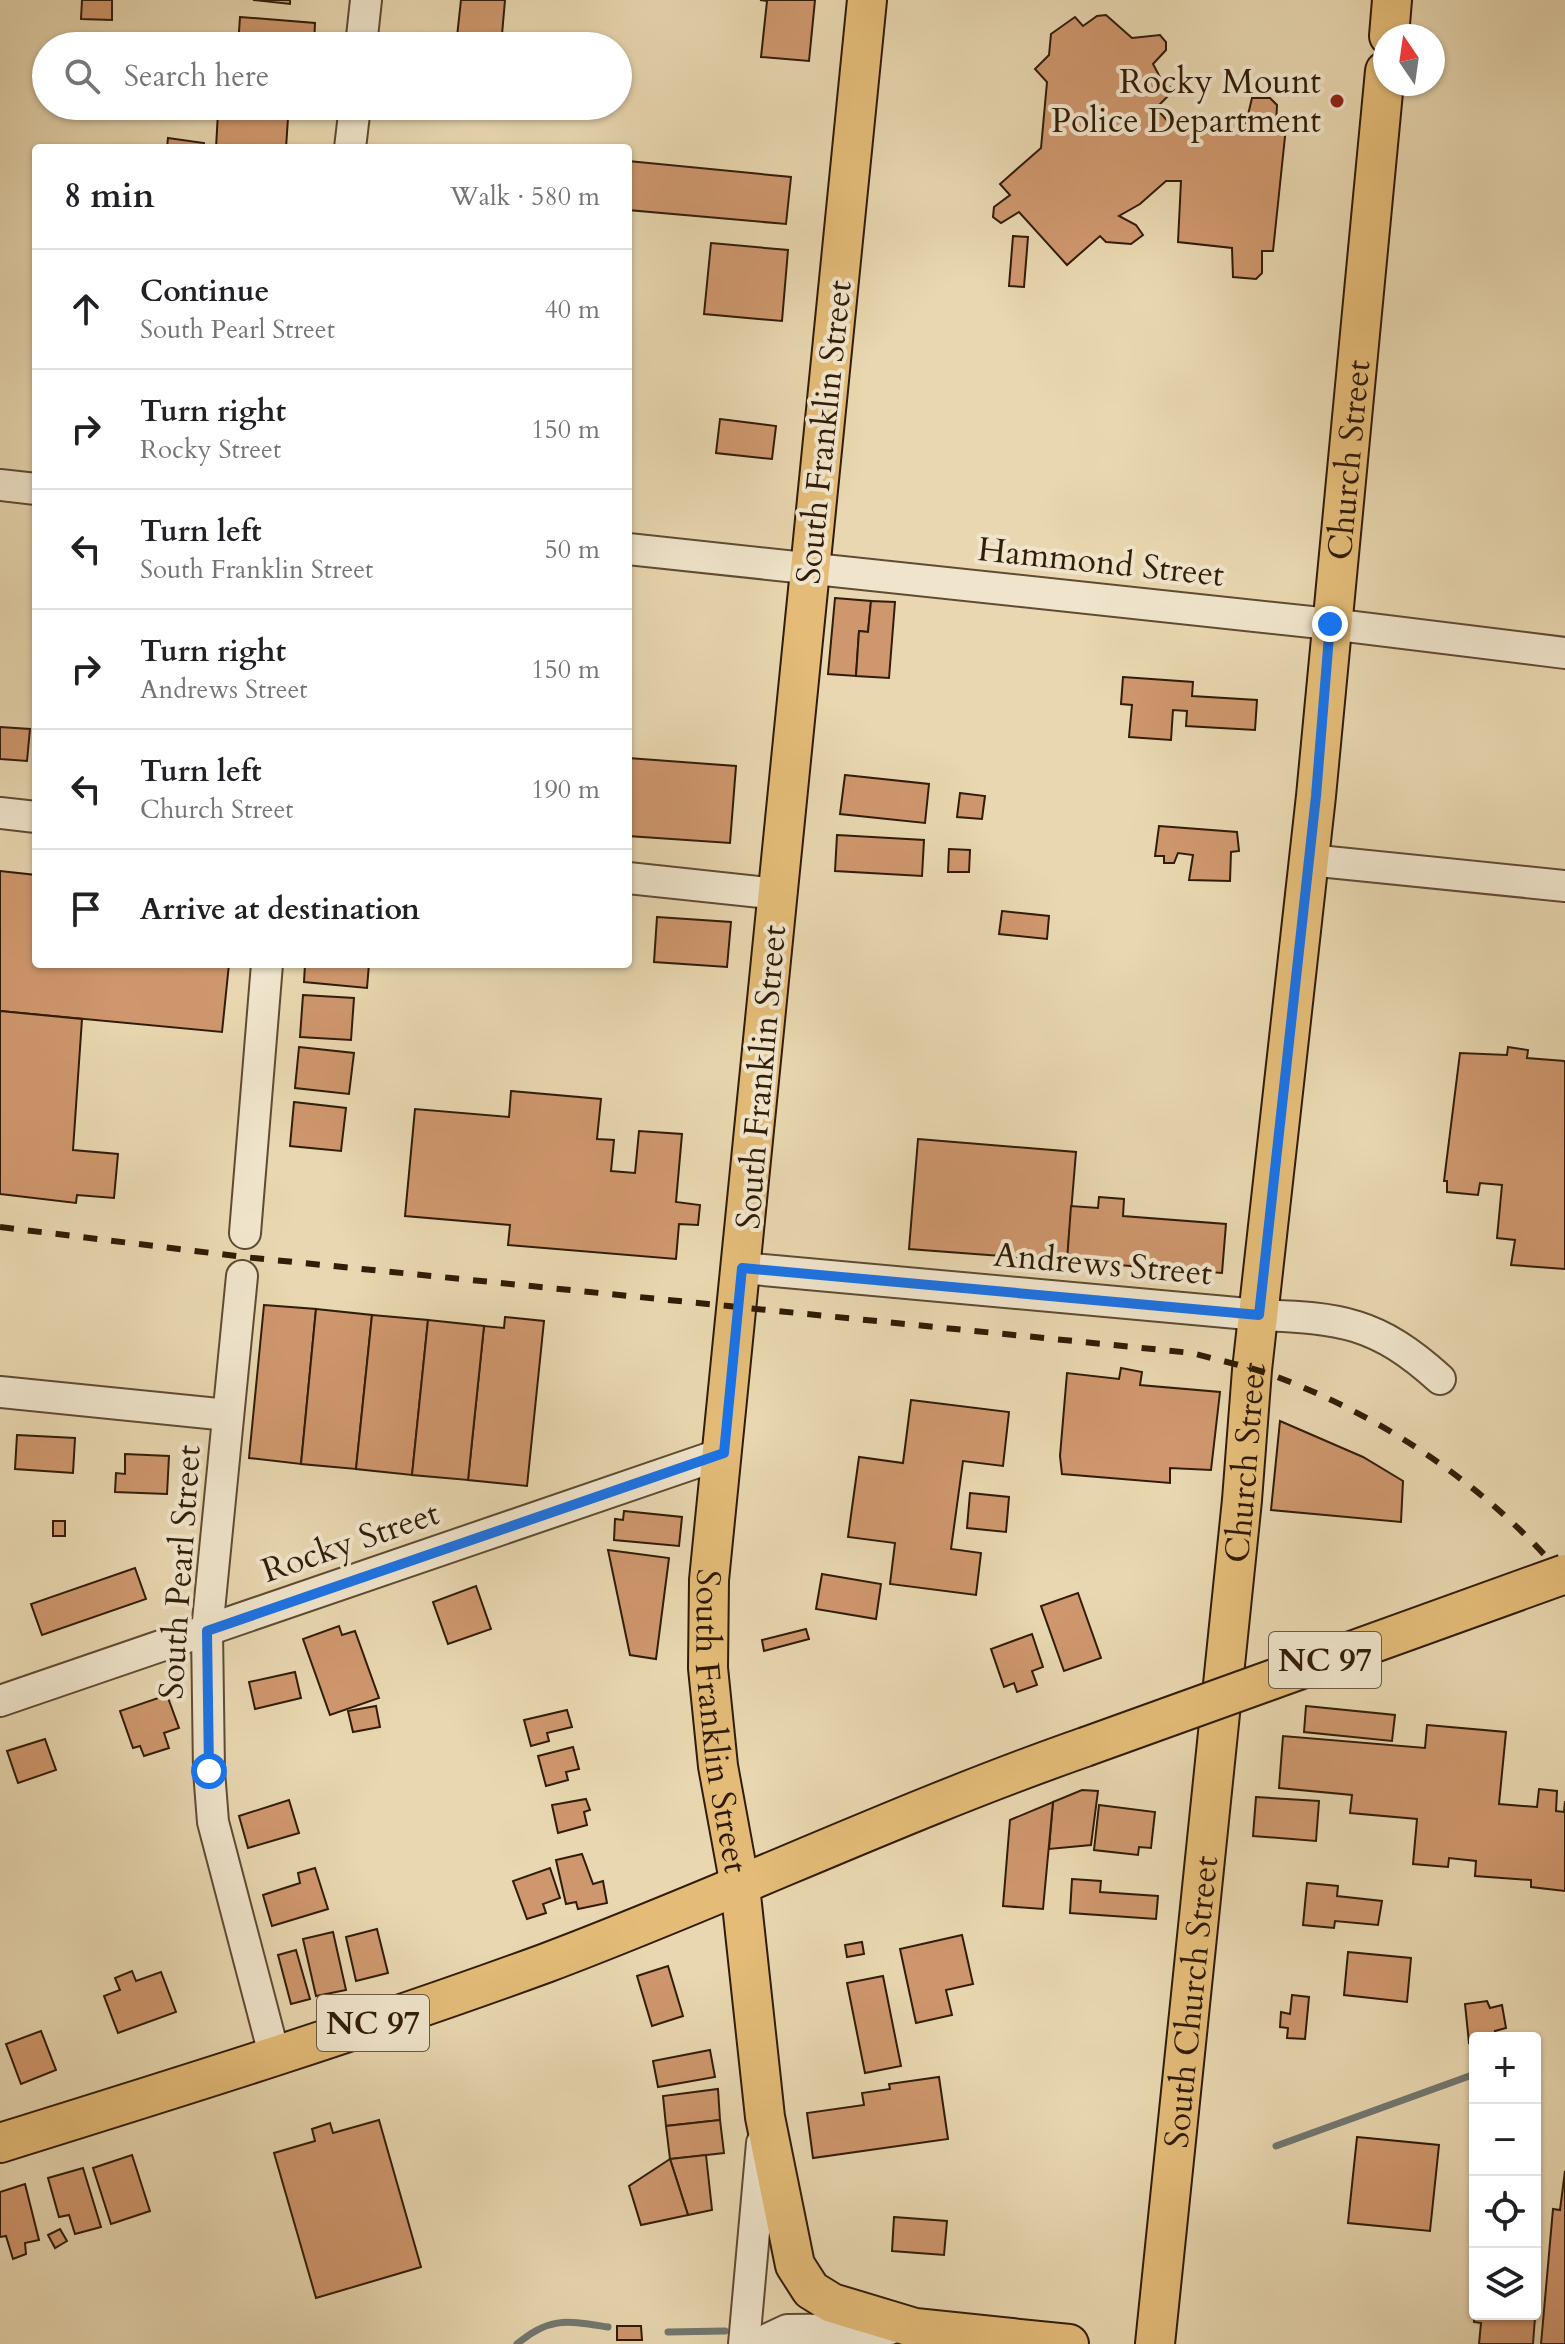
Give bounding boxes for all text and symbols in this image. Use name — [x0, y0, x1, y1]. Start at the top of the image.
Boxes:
north arrow — [1373, 24, 1445, 96]
search box — [32, 32, 632, 120]
icon: search — [60, 54, 104, 98]
text: Search here — [124, 56, 269, 97]
place label: Rocky Mount Police Department — [1051, 59, 1321, 144]
marker: Rocky Mount Police Department — [1328, 92, 1346, 110]
text: 8 min — [64, 173, 155, 219]
text: Walk · 580 m — [450, 179, 600, 214]
text: Continue — [140, 271, 269, 312]
street label: South Franklin Street — [785, 278, 863, 586]
icon: ahead — [64, 287, 108, 331]
text: 40 m — [544, 292, 600, 327]
text: South Pearl Street — [140, 312, 335, 347]
street label: Church Street — [1317, 358, 1381, 562]
text: Turn right — [140, 391, 286, 432]
icon: right — [64, 407, 108, 451]
text: 150 m — [531, 412, 600, 447]
text: Rocky Street — [140, 432, 281, 467]
text: Turn left — [140, 511, 262, 552]
street label: Hammond Street — [975, 526, 1227, 598]
icon: left — [64, 527, 108, 571]
text: 50 m — [544, 532, 600, 567]
text: South Franklin Street — [140, 552, 373, 587]
route end — [1312, 606, 1348, 642]
text: Turn right — [140, 631, 286, 672]
icon: right — [64, 647, 108, 691]
text: 150 m — [531, 652, 600, 687]
text: Andrews Street — [140, 672, 307, 707]
text: Turn left — [140, 751, 262, 792]
icon: left — [64, 767, 108, 811]
text: 190 m — [531, 772, 600, 807]
text: Church Street — [140, 792, 294, 827]
icon: arrive — [64, 887, 108, 931]
text: Arrive at destination — [140, 889, 420, 930]
street label: South Franklin Street — [725, 923, 797, 1231]
street label: Andrews Street — [992, 1232, 1214, 1296]
street label: Church Street — [1214, 1360, 1277, 1565]
street label: South Pearl Street — [148, 1443, 212, 1701]
street label: Rocky Street — [256, 1490, 445, 1594]
street label: South Franklin Street — [684, 1567, 759, 1877]
road number: NC 97 — [1269, 1632, 1381, 1688]
route start — [191, 1753, 227, 1789]
street label: South Church Street — [1153, 1853, 1229, 2150]
road number: NC 97 — [317, 1995, 429, 2051]
map controls — [1469, 2032, 1541, 2320]
button: + — [1469, 2032, 1541, 2104]
button: − — [1469, 2104, 1541, 2176]
button: locate — [1469, 2176, 1541, 2248]
button: layers — [1469, 2248, 1541, 2320]

